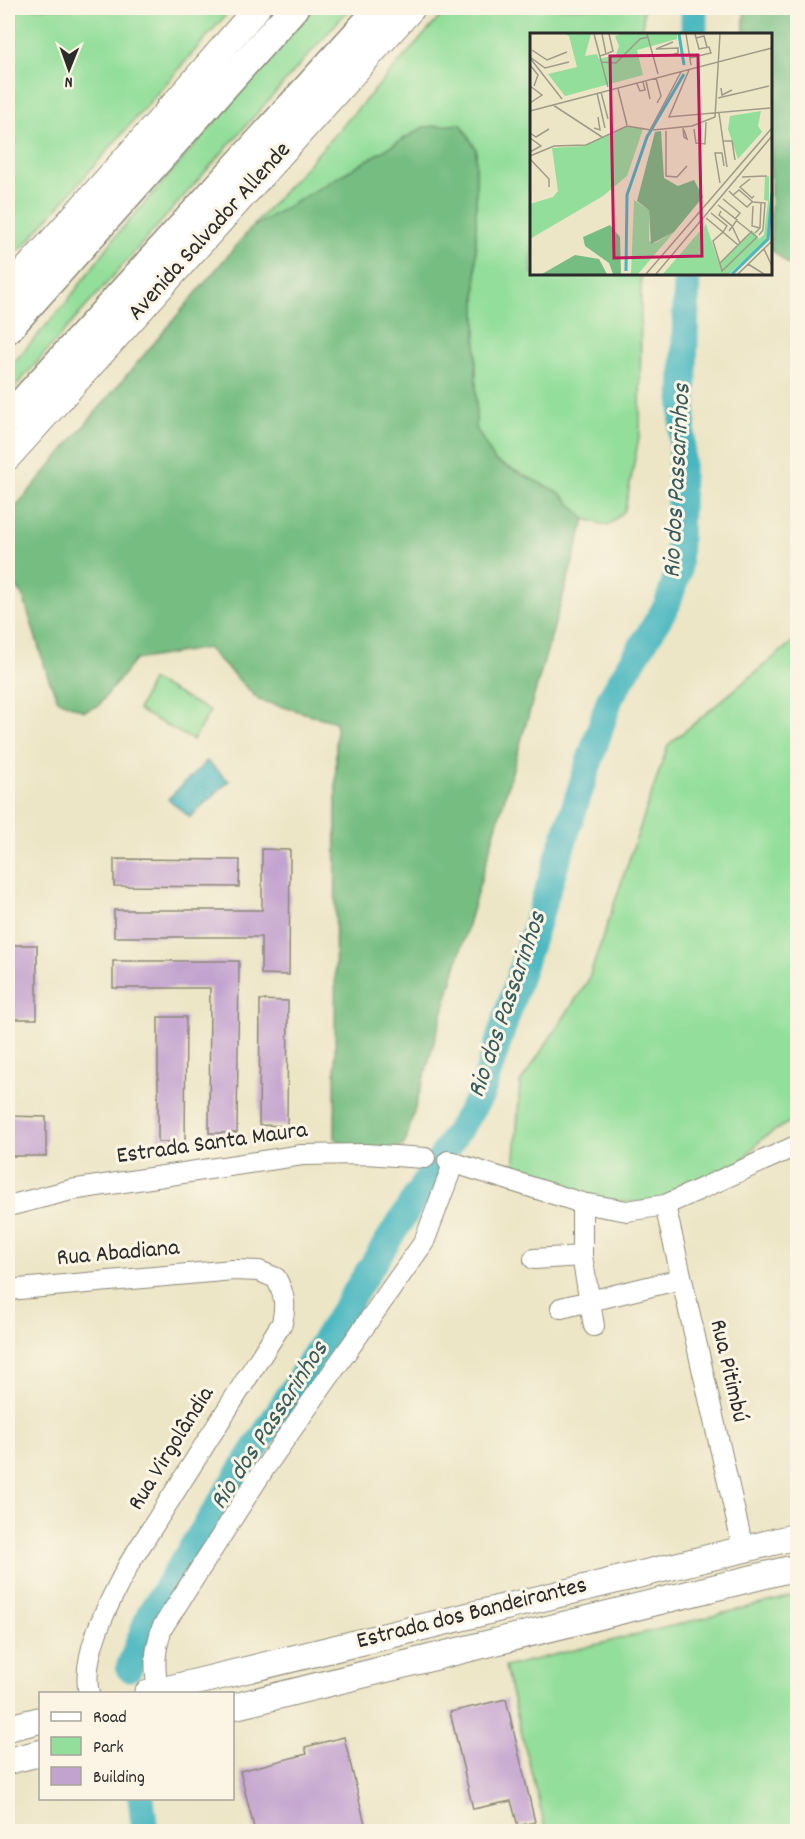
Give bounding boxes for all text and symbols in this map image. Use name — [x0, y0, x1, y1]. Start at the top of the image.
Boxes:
inset map — [530, 33, 772, 274]
north arrow — [39, 39, 99, 99]
text: N — [65, 70, 73, 93]
street label: Avenida Salvador Allende — [120, 135, 300, 329]
water label: Rio dos Passarinhos — [654, 382, 702, 579]
water label: Rio dos Passarinhos — [459, 906, 557, 1103]
street label: Estrada Santa Maura — [114, 1114, 310, 1174]
street label: Rua Abadiana — [55, 1232, 181, 1276]
street label: Rua Pitimbú — [700, 1316, 756, 1426]
water label: Rio dos Passarinhos — [202, 1333, 339, 1518]
street label: Rua Virgolândia — [120, 1380, 224, 1518]
street label: Estrada dos Bandeirantes — [353, 1569, 591, 1659]
legend — [39, 1692, 234, 1800]
text: Road — [93, 1706, 127, 1731]
text: Park — [93, 1736, 124, 1761]
text: Building — [93, 1766, 145, 1791]

